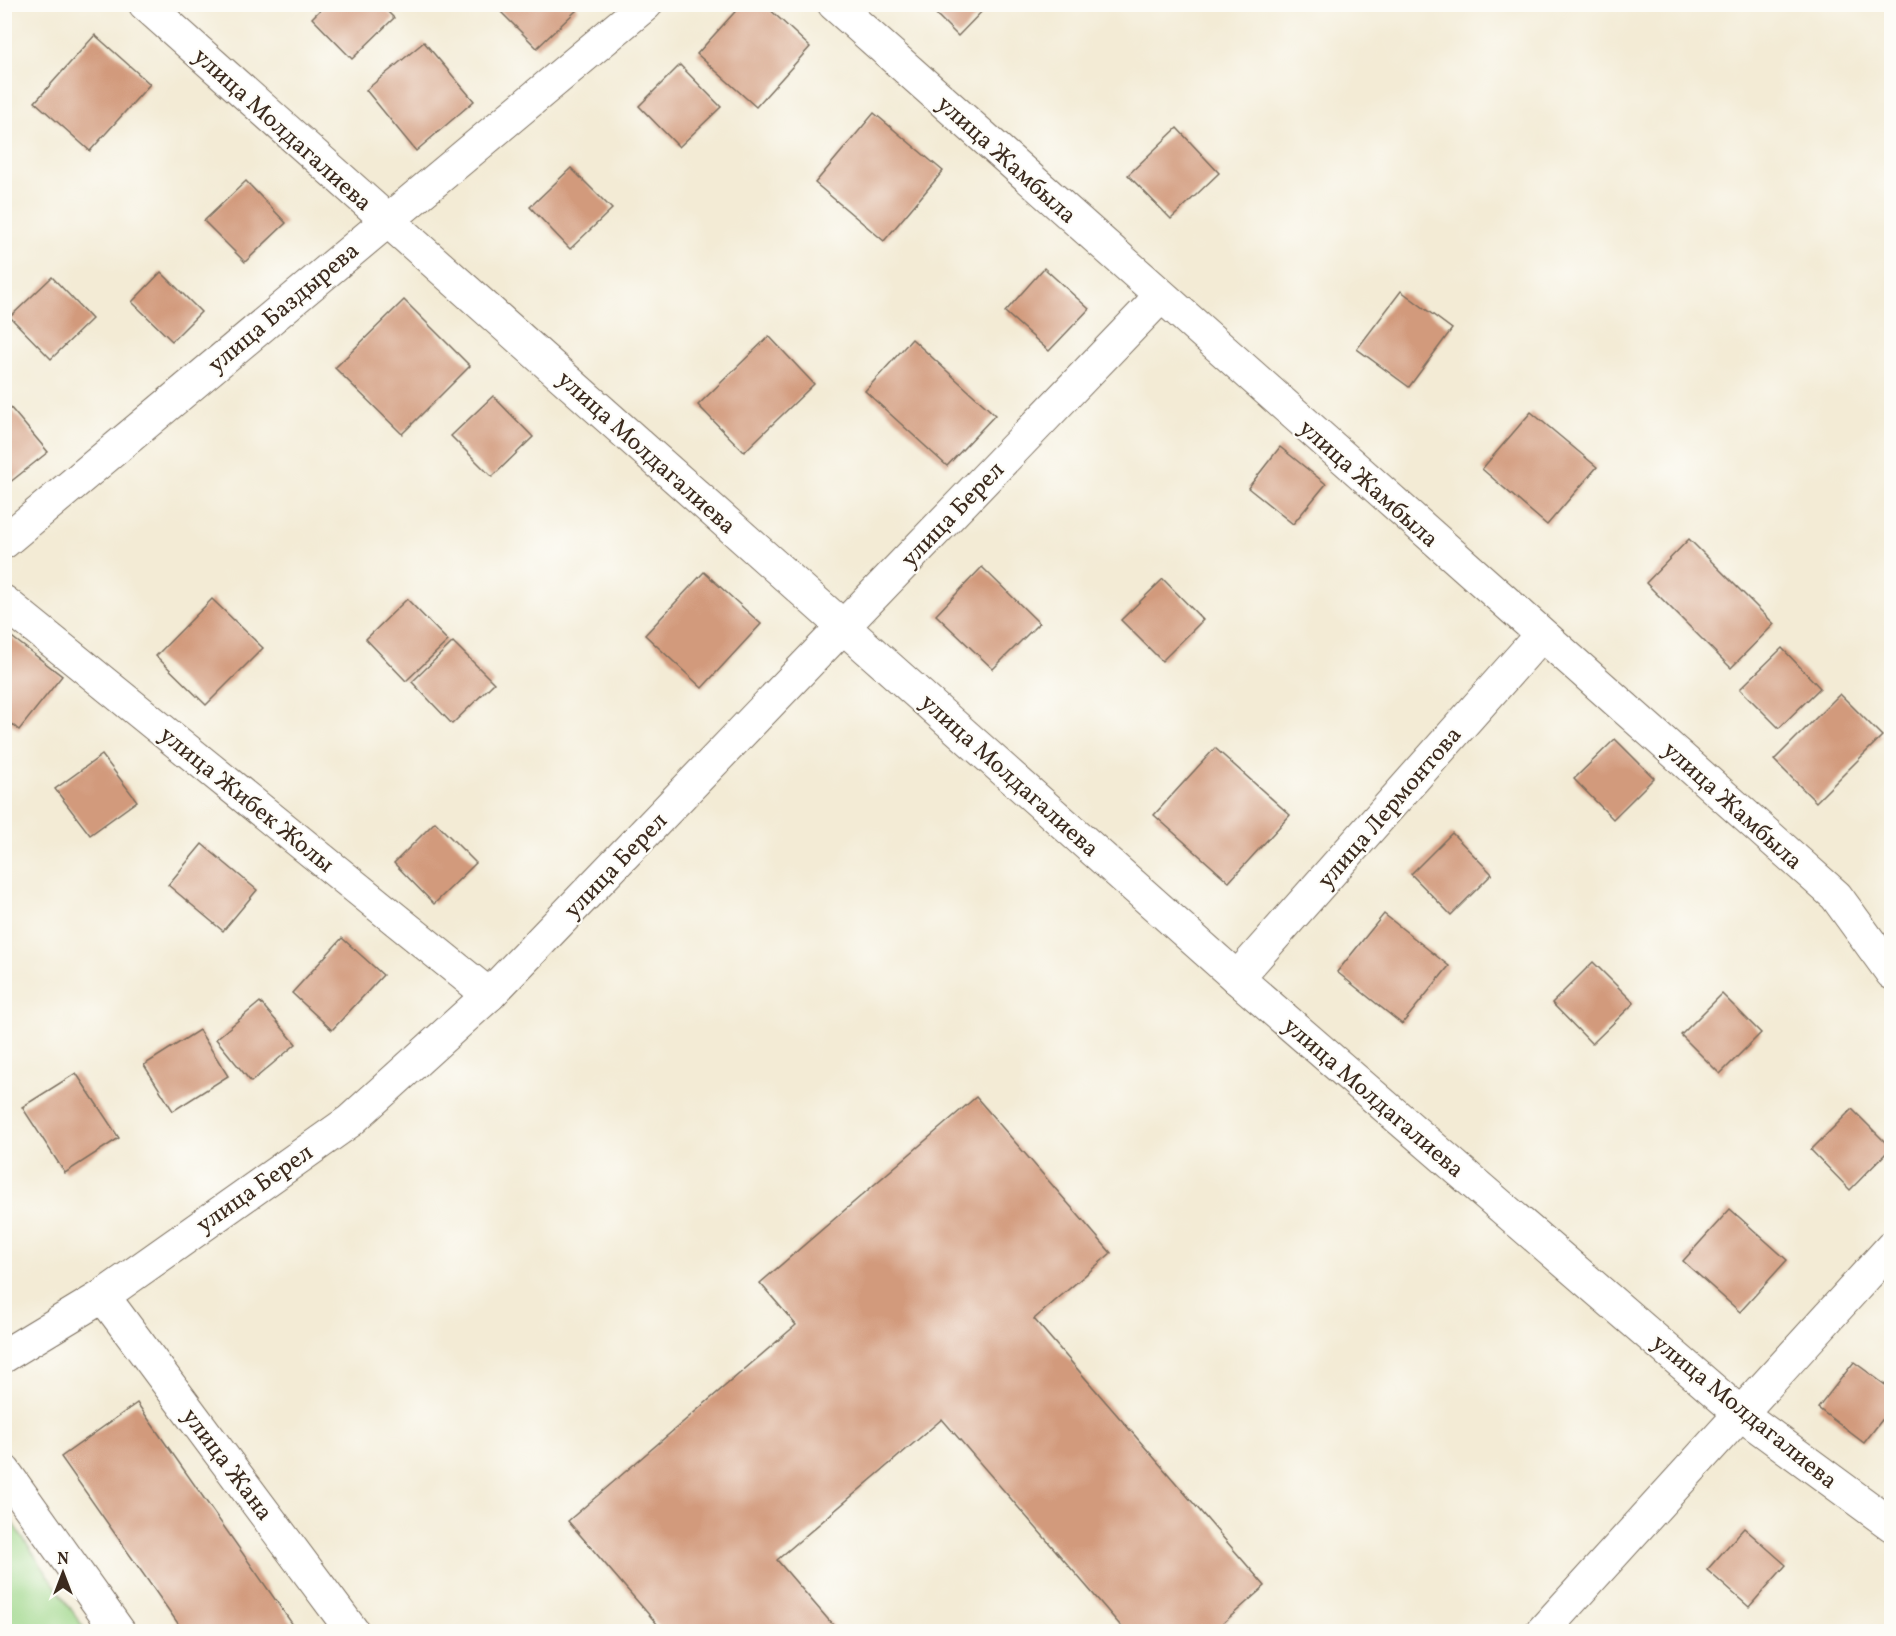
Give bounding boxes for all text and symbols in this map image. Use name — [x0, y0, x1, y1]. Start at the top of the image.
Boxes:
street label: улица Молдагалиева — [185, 41, 379, 220]
street label: улица Жамбыла — [928, 88, 1083, 233]
street label: улица Баздырева — [201, 235, 367, 382]
street label: улица Молдагалиева — [549, 364, 743, 543]
street label: улица Жамбыла — [1290, 412, 1445, 557]
street label: улица Берел — [894, 455, 1013, 576]
street label: улица Молдагалиева — [912, 687, 1106, 866]
street label: улица Жибек Жолы — [151, 719, 341, 882]
street label: улица Лермонтова — [1310, 720, 1471, 897]
street label: улица Жамбыла — [1654, 734, 1809, 879]
street label: улица Берел — [557, 806, 676, 927]
street label: улица Молдагалиева — [1275, 1010, 1471, 1187]
street label: улица Берел — [190, 1137, 321, 1243]
street label: улица Молдагалиева — [1643, 1327, 1844, 1498]
street label: улица Жана — [173, 1402, 280, 1529]
north arrow — [33, 1543, 93, 1603]
text: N — [57, 1549, 69, 1571]

